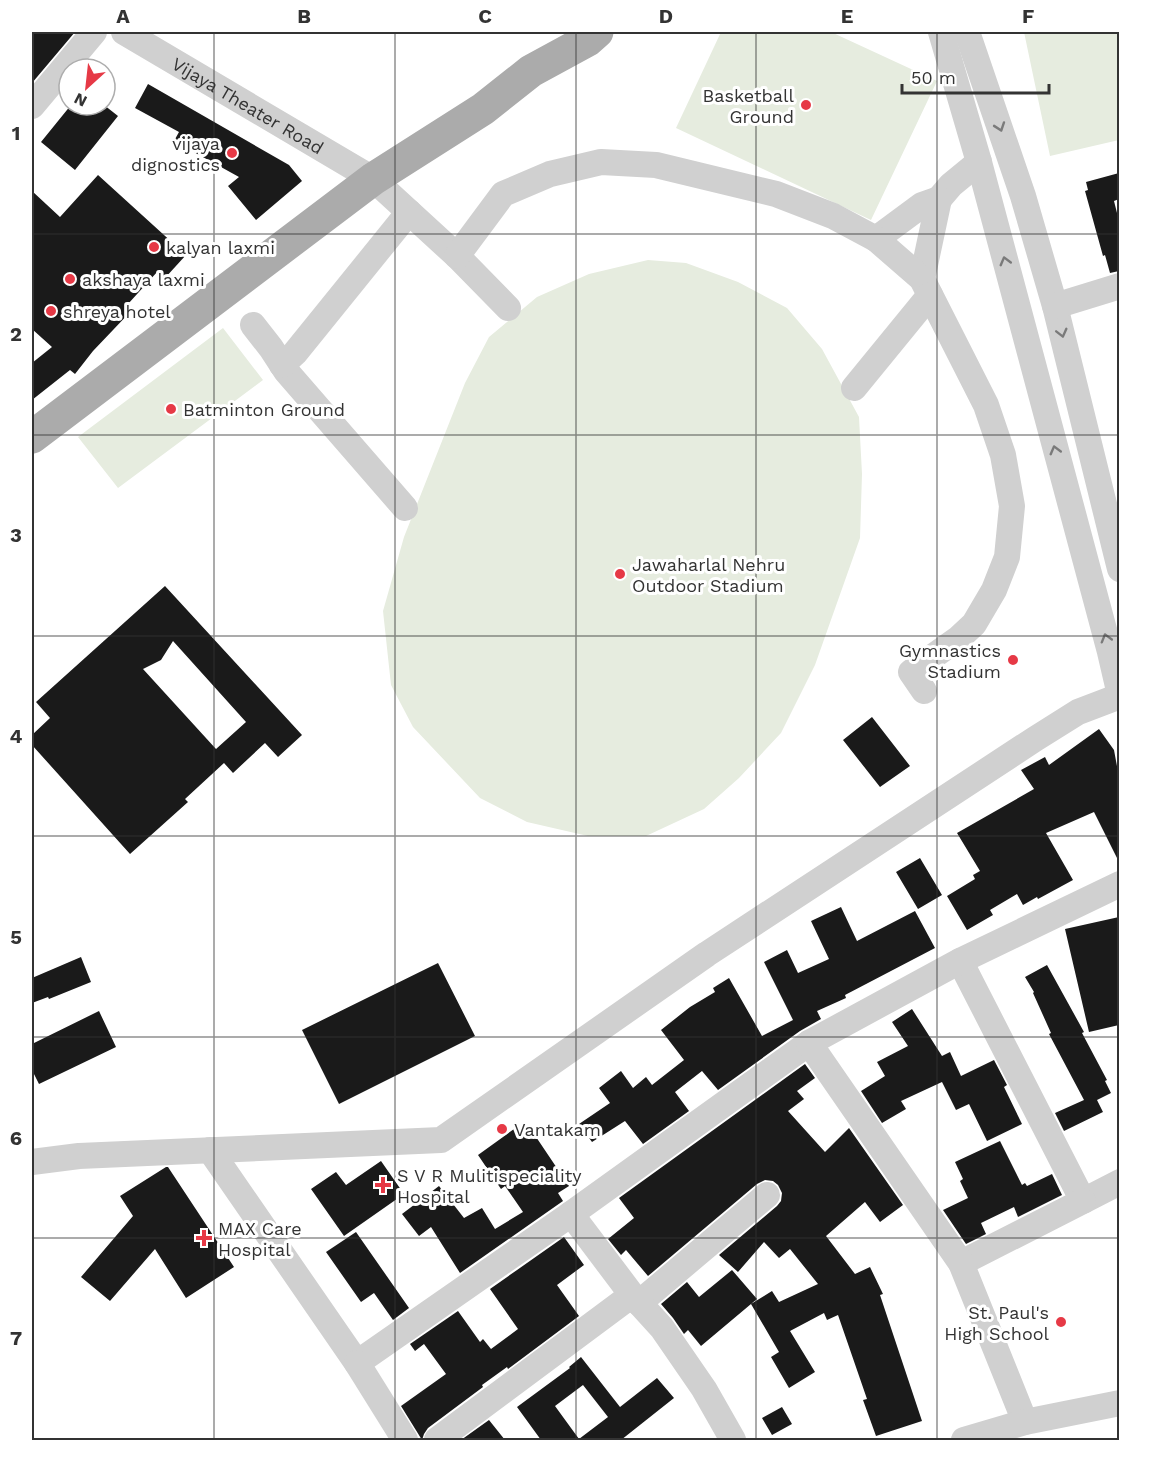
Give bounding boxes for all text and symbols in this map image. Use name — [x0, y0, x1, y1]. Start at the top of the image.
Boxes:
text: A — [116, 4, 130, 28]
text: B — [297, 4, 311, 28]
text: C — [478, 4, 492, 28]
text: D — [659, 4, 673, 28]
text: E — [841, 4, 853, 28]
text: F — [1022, 4, 1034, 28]
street label: Vijaya Theater Road — [168, 52, 328, 158]
north arrow — [57, 57, 117, 117]
scale bar — [902, 57, 1049, 95]
text: 50 m — [911, 67, 956, 88]
place label: Basketball Ground — [703, 85, 794, 127]
text: N — [71, 89, 90, 111]
marker: Basketball Ground — [799, 98, 813, 112]
text: 1 — [12, 121, 20, 145]
one-way arrow — [992, 121, 1005, 132]
place label: vijaya dignostics — [131, 133, 220, 175]
marker: vijaya dignostics — [225, 146, 239, 160]
place label: kalyan laxmi — [166, 237, 275, 258]
marker: kalyan laxmi — [147, 240, 161, 254]
one-way arrow — [1000, 256, 1013, 266]
place label: akshaya laxmi — [82, 269, 205, 290]
marker: akshaya laxmi — [63, 272, 77, 286]
place label: shreya hotel — [63, 301, 171, 322]
marker: shreya hotel — [44, 304, 58, 318]
text: 2 — [10, 322, 22, 346]
one-way arrow — [1055, 328, 1068, 338]
place label: Batminton Ground — [183, 399, 345, 420]
marker: Batminton Ground — [164, 402, 178, 416]
one-way arrow — [1050, 445, 1063, 455]
text: 3 — [10, 523, 22, 547]
place label: Jawaharlal Nehru Outdoor Stadium — [632, 554, 785, 596]
marker: Jawaharlal Nehru Outdoor Stadium — [613, 567, 627, 581]
one-way arrow — [1101, 633, 1113, 644]
place label: Gymnastics Stadium — [899, 640, 1001, 682]
marker: Gymnastics Stadium — [1006, 653, 1020, 667]
text: 4 — [10, 724, 23, 748]
text: 5 — [10, 925, 22, 949]
place label: Vantakam — [514, 1119, 601, 1140]
marker: Vantakam — [495, 1122, 509, 1136]
text: 6 — [10, 1126, 22, 1150]
place label: S V R Mulitispeciality Hospital — [397, 1165, 582, 1207]
marker: S V R Mulitispeciality Hospital — [374, 1176, 392, 1194]
place label: MAX Care Hospital — [218, 1218, 302, 1260]
marker: MAX Care Hospital — [195, 1229, 213, 1247]
place label: St. Paul's High School — [944, 1302, 1049, 1344]
marker: St. Paul's High School — [1054, 1315, 1068, 1329]
text: 7 — [10, 1326, 22, 1350]

